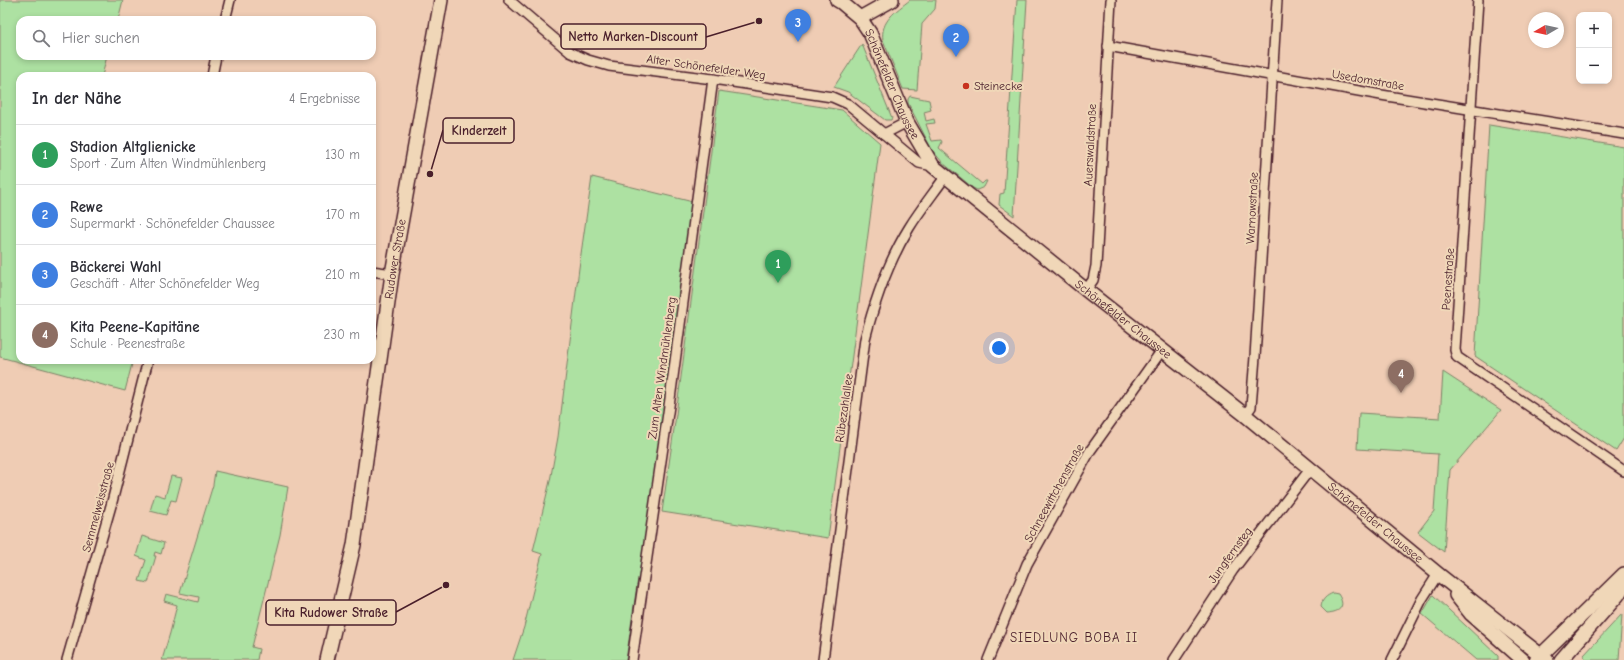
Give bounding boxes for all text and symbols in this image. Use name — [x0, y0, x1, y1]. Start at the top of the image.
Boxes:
pin: 3 — [785, 9, 811, 42]
north arrow — [1528, 12, 1564, 48]
map controls — [1576, 12, 1612, 84]
button: + — [1576, 12, 1612, 48]
search box — [16, 16, 376, 60]
callout: Netto Marken-Discount — [561, 24, 706, 49]
pin: 2 — [943, 24, 969, 57]
street label: Schönefelder Chaussee — [862, 26, 923, 142]
icon: search — [30, 27, 52, 49]
text: Hier suchen — [62, 29, 140, 47]
text: Netto Marken-Discount — [568, 29, 698, 44]
button: − — [1576, 48, 1612, 84]
street label: Alter Schönefelder Weg — [646, 52, 766, 82]
street label: Usedomstraße — [1331, 67, 1405, 93]
place label: Steinecke — [974, 79, 1022, 93]
marker: Steinecke — [961, 81, 971, 91]
text: In der Nähe — [32, 89, 121, 108]
text: 4 Ergebnisse — [289, 91, 360, 106]
street label: Auerswaldstraße — [1081, 103, 1099, 187]
callout: Kinderzeit — [443, 118, 514, 143]
text: Kinderzeit — [451, 123, 507, 138]
text: Stadion Altglienicke — [70, 138, 196, 156]
text: 1 — [42, 147, 48, 162]
text: 130 m — [325, 147, 360, 162]
text: Sport · Zum Alten Windmühlenberg — [70, 156, 266, 171]
street label: Warnowstraße — [1243, 172, 1261, 244]
text: Rewe — [70, 198, 103, 216]
text: 2 — [42, 207, 48, 222]
text: 170 m — [326, 207, 360, 222]
text: Supermarkt · Schönefelder Chaussee — [70, 216, 275, 231]
street label: Rudower Straße — [382, 218, 409, 300]
street label: Peenestraße — [1439, 247, 1457, 311]
pin: 1 — [765, 250, 791, 283]
text: Bäckerei Wahl — [70, 258, 161, 276]
text: 3 — [42, 267, 48, 282]
text: 210 m — [325, 267, 360, 282]
text: Geschäft · Alter Schönefelder Weg — [70, 276, 260, 291]
street label: Schönefelder Chaussee — [1072, 277, 1174, 361]
street label: Zum Alten Windmühlenberg — [645, 296, 679, 440]
text: Kita Peene-Kapitäne — [70, 318, 200, 336]
text: 4 — [42, 327, 48, 342]
text: 230 m — [324, 327, 360, 342]
text: Schule · Peenestraße — [70, 336, 185, 351]
your location — [989, 338, 1009, 358]
pin: 4 — [1388, 360, 1414, 393]
street label: Rübezahlallee — [832, 373, 856, 443]
street label: Schneewittchenstraße — [1021, 441, 1087, 545]
street label: Semmelweisstraße — [79, 460, 117, 554]
street label: Schönefelder Chaussee — [1325, 479, 1426, 566]
street label: Jungfernsteg — [1205, 524, 1255, 586]
callout: Kita Rudower Straße — [266, 600, 396, 625]
text: Kita Rudower Straße — [274, 605, 388, 620]
district label: SIEDLUNG BOBA II — [1010, 630, 1138, 645]

